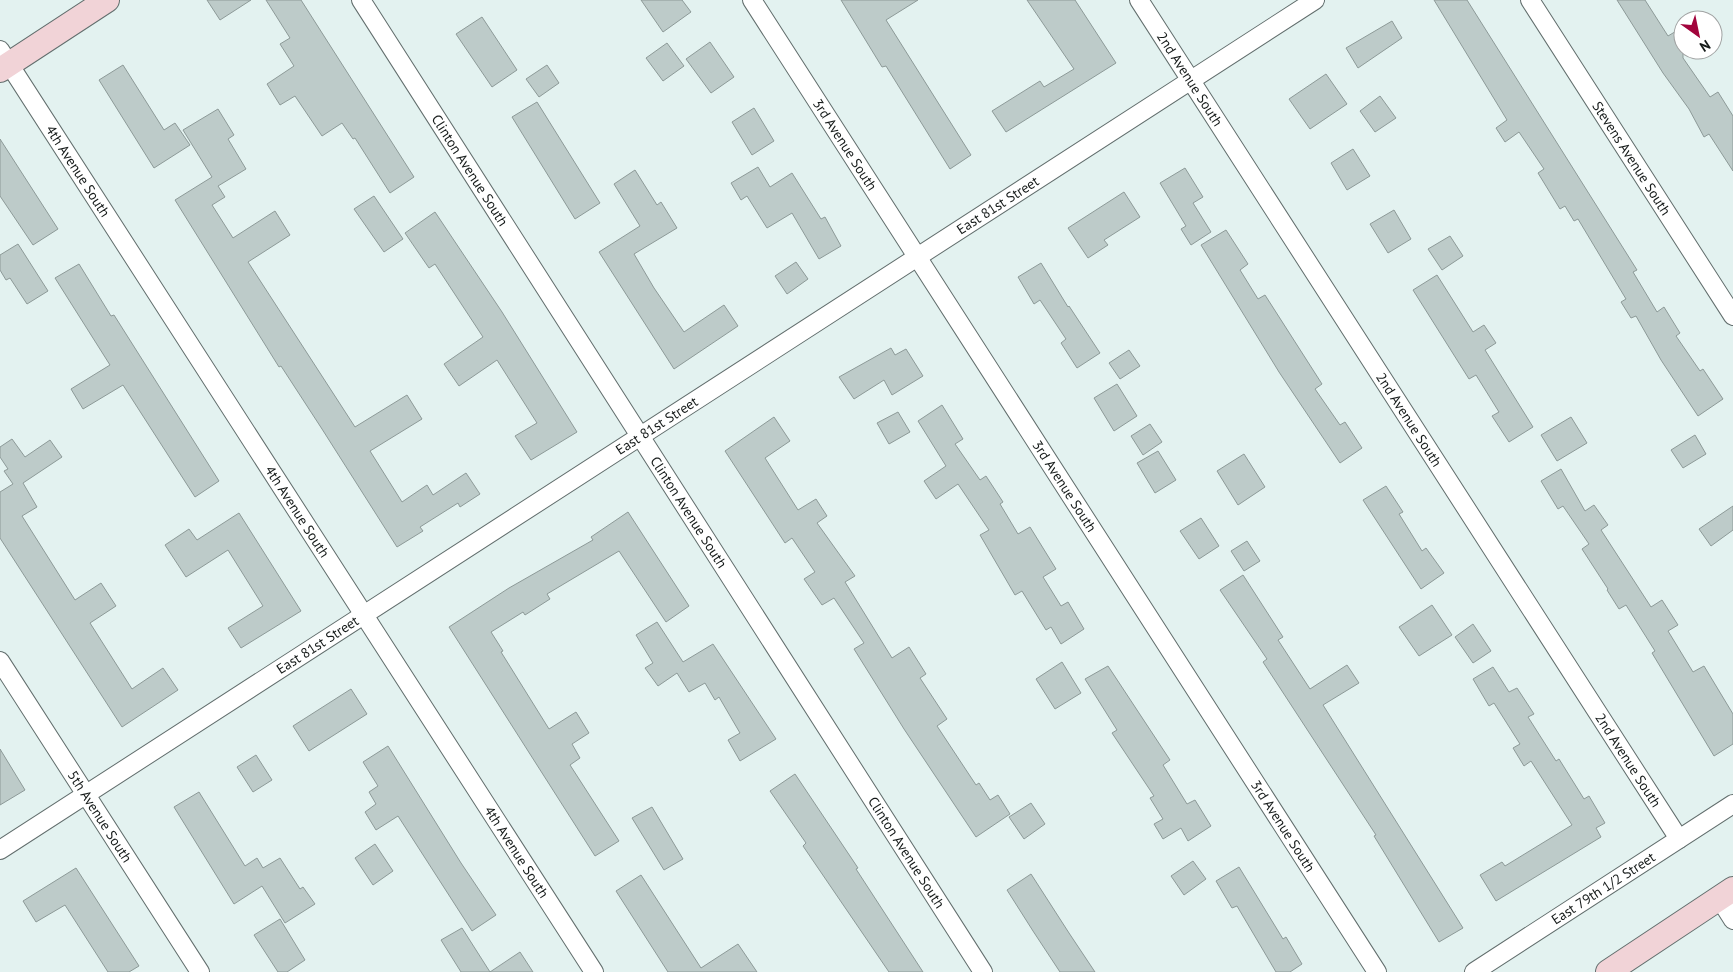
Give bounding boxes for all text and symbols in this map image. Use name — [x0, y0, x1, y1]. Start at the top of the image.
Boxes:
north arrow — [1673, 10, 1723, 60]
street label: 2nd Avenue South — [1153, 29, 1227, 130]
text: N — [1696, 36, 1714, 56]
street label: 3rd Avenue South — [809, 95, 881, 194]
street label: Stevens Avenue South — [1588, 98, 1675, 219]
street label: Clinton Avenue South — [428, 111, 512, 229]
street label: 4th Avenue South — [42, 122, 114, 220]
street label: East 81st Street — [953, 172, 1042, 238]
street label: 2nd Avenue South — [1372, 369, 1446, 470]
street label: East 81st Street — [612, 392, 701, 459]
street label: 3rd Avenue South — [1028, 437, 1101, 535]
street label: Clinton Avenue South — [646, 453, 731, 571]
street label: 4th Avenue South — [261, 462, 334, 561]
street label: East 81st Street — [273, 611, 362, 678]
street label: 2nd Avenue South — [1591, 710, 1665, 811]
street label: 5th Avenue South — [64, 767, 136, 866]
street label: 3rd Avenue South — [1247, 777, 1319, 875]
street label: Clinton Avenue South — [864, 793, 949, 912]
street label: 4th Avenue South — [480, 803, 553, 901]
street label: East 79th 1/2 Street — [1548, 848, 1659, 928]

